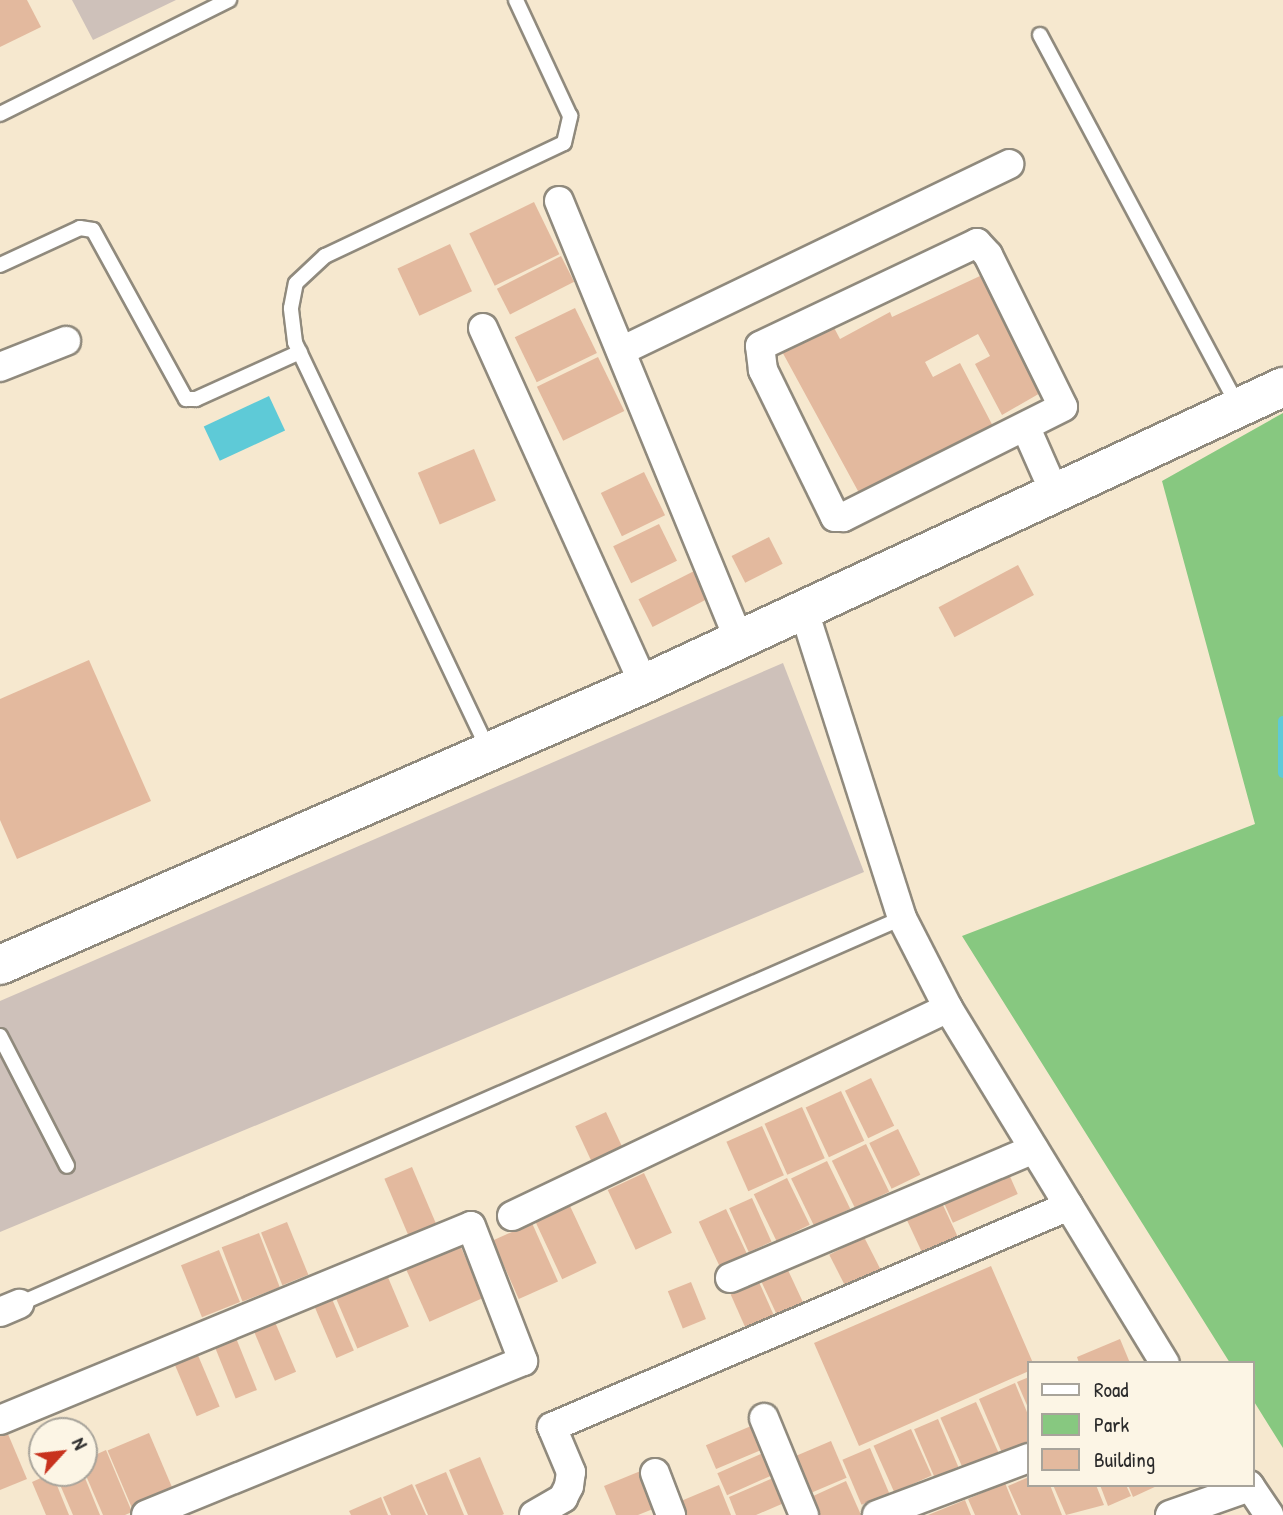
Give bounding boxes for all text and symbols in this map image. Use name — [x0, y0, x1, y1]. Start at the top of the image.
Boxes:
legend — [1028, 1361, 1255, 1487]
text: Road — [1094, 1375, 1128, 1404]
text: Park — [1094, 1410, 1129, 1439]
north arrow — [28, 1417, 98, 1487]
text: N — [66, 1433, 94, 1454]
text: Building — [1094, 1445, 1155, 1474]

